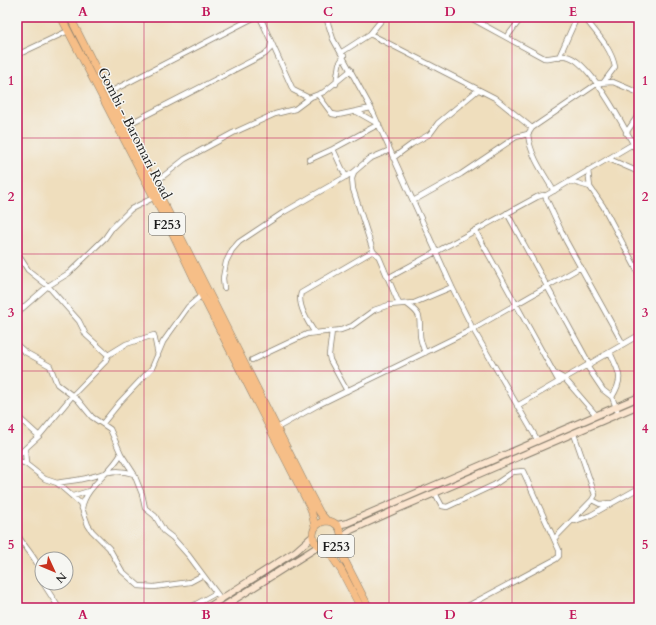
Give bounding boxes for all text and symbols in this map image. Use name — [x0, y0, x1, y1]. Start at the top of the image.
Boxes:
text: A — [78, 3, 88, 21]
text: B — [201, 3, 211, 21]
text: C — [323, 3, 333, 21]
text: D — [444, 3, 456, 21]
text: E — [569, 3, 577, 21]
street label: Gombi - Baromari Road — [93, 64, 176, 203]
text: 1 — [8, 72, 14, 90]
text: 1 — [642, 72, 648, 90]
text: 2 — [8, 188, 15, 206]
text: 2 — [642, 188, 649, 206]
road number: F253 — [149, 213, 185, 235]
text: 3 — [8, 304, 15, 322]
text: 3 — [642, 304, 649, 322]
text: 4 — [8, 420, 15, 438]
text: 4 — [642, 420, 649, 438]
road number: F253 — [318, 535, 354, 557]
text: 5 — [8, 536, 14, 554]
text: 5 — [642, 536, 648, 554]
north arrow — [34, 551, 74, 591]
text: N — [52, 569, 70, 587]
text: A — [78, 606, 88, 624]
text: B — [201, 606, 211, 624]
text: C — [323, 606, 333, 624]
text: D — [444, 606, 456, 624]
text: E — [569, 606, 577, 624]

